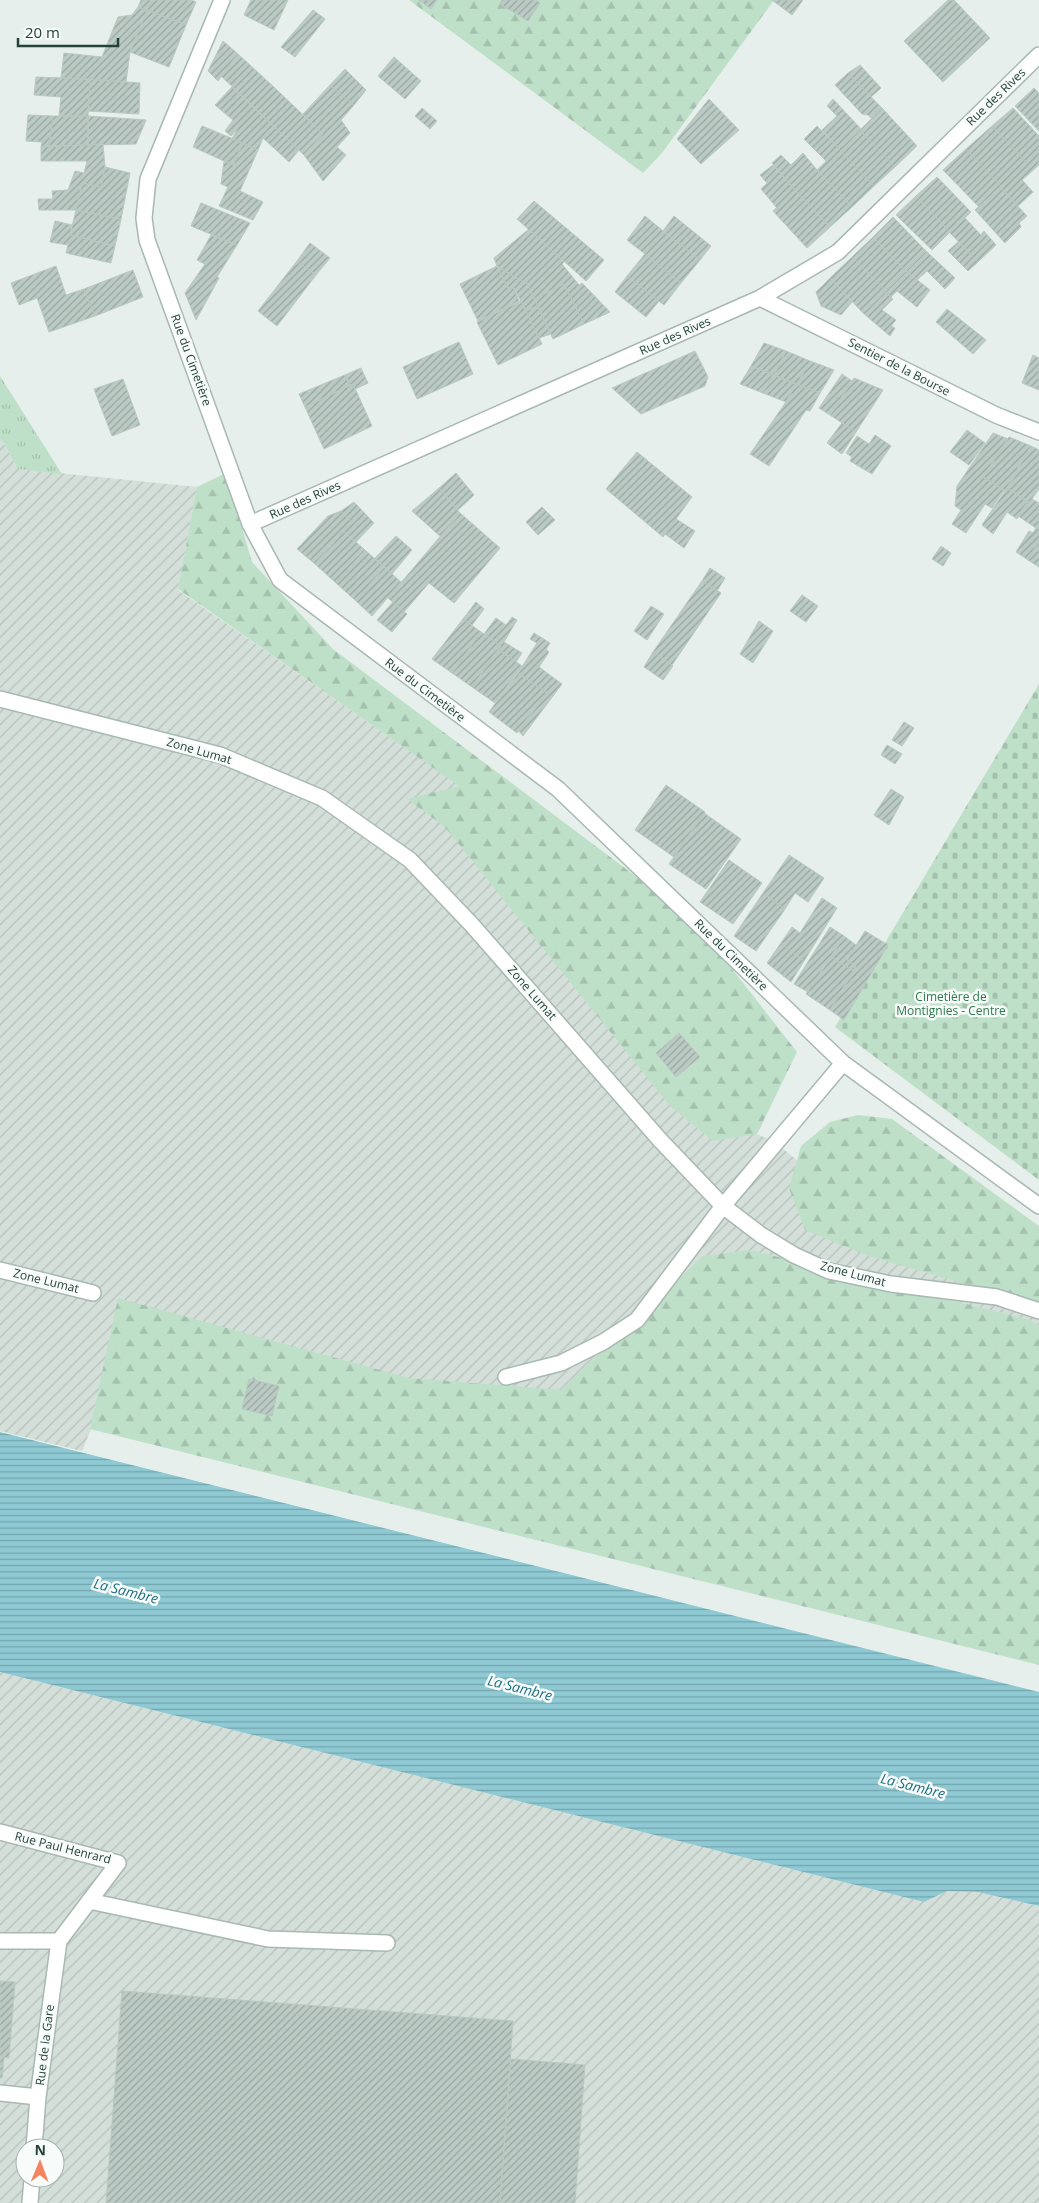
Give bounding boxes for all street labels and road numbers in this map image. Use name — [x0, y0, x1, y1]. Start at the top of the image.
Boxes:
street label: Rue des Rives — [962, 64, 1029, 129]
street label: Rue du Cimetière — [167, 312, 216, 408]
street label: Rue des Rives — [636, 312, 713, 359]
street label: Sentier de la Bourse — [845, 333, 953, 400]
street label: Rue des Rives — [266, 476, 343, 523]
street label: Rue du Cimetière — [382, 654, 469, 726]
street label: Zone Lumat — [165, 733, 234, 768]
street label: Rue du Cimetière — [691, 915, 772, 994]
street label: Zone Lumat — [504, 962, 561, 1024]
street label: Zone Lumat — [819, 1257, 888, 1290]
street label: Zone Lumat — [12, 1264, 81, 1297]
street label: Rue Paul Henrard — [13, 1827, 113, 1868]
street label: Rue de la Gare — [31, 2003, 58, 2087]

